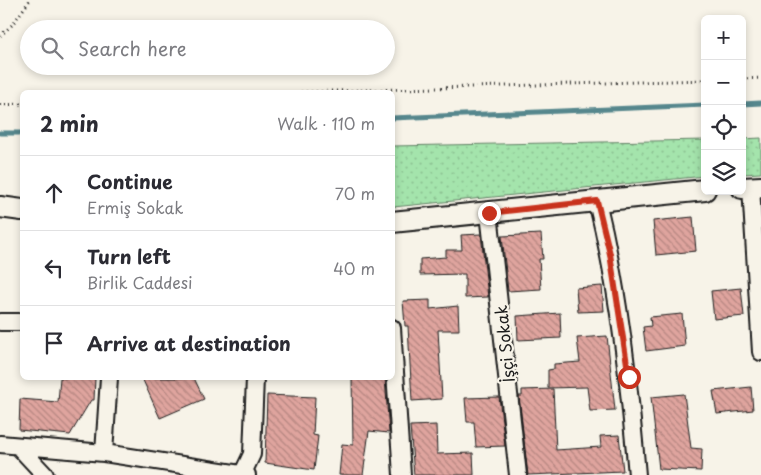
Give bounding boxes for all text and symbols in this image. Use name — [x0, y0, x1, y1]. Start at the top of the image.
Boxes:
map controls — [701, 15, 746, 195]
button: + — [701, 15, 746, 60]
search box — [20, 20, 395, 75]
icon: search — [38, 34, 66, 62]
text: Search here — [78, 34, 187, 62]
button: − — [701, 60, 746, 105]
button: locate — [701, 105, 746, 150]
text: 2 min — [40, 107, 99, 139]
text: Walk · 110 m — [277, 111, 375, 135]
button: layers — [701, 150, 746, 195]
text: Continue — [87, 167, 173, 195]
icon: ahead — [40, 179, 68, 207]
text: 70 m — [335, 181, 375, 205]
text: Ermiş Sokak — [87, 195, 184, 219]
route end — [478, 202, 501, 225]
text: Turn left — [87, 242, 171, 270]
icon: left — [40, 254, 68, 282]
text: 40 m — [333, 256, 375, 280]
text: Birlik Caddesi — [87, 270, 193, 294]
street label: İşçi Sokak — [488, 304, 520, 384]
icon: arrive — [40, 329, 68, 357]
text: Arrive at destination — [87, 329, 291, 357]
route start — [618, 366, 641, 389]

